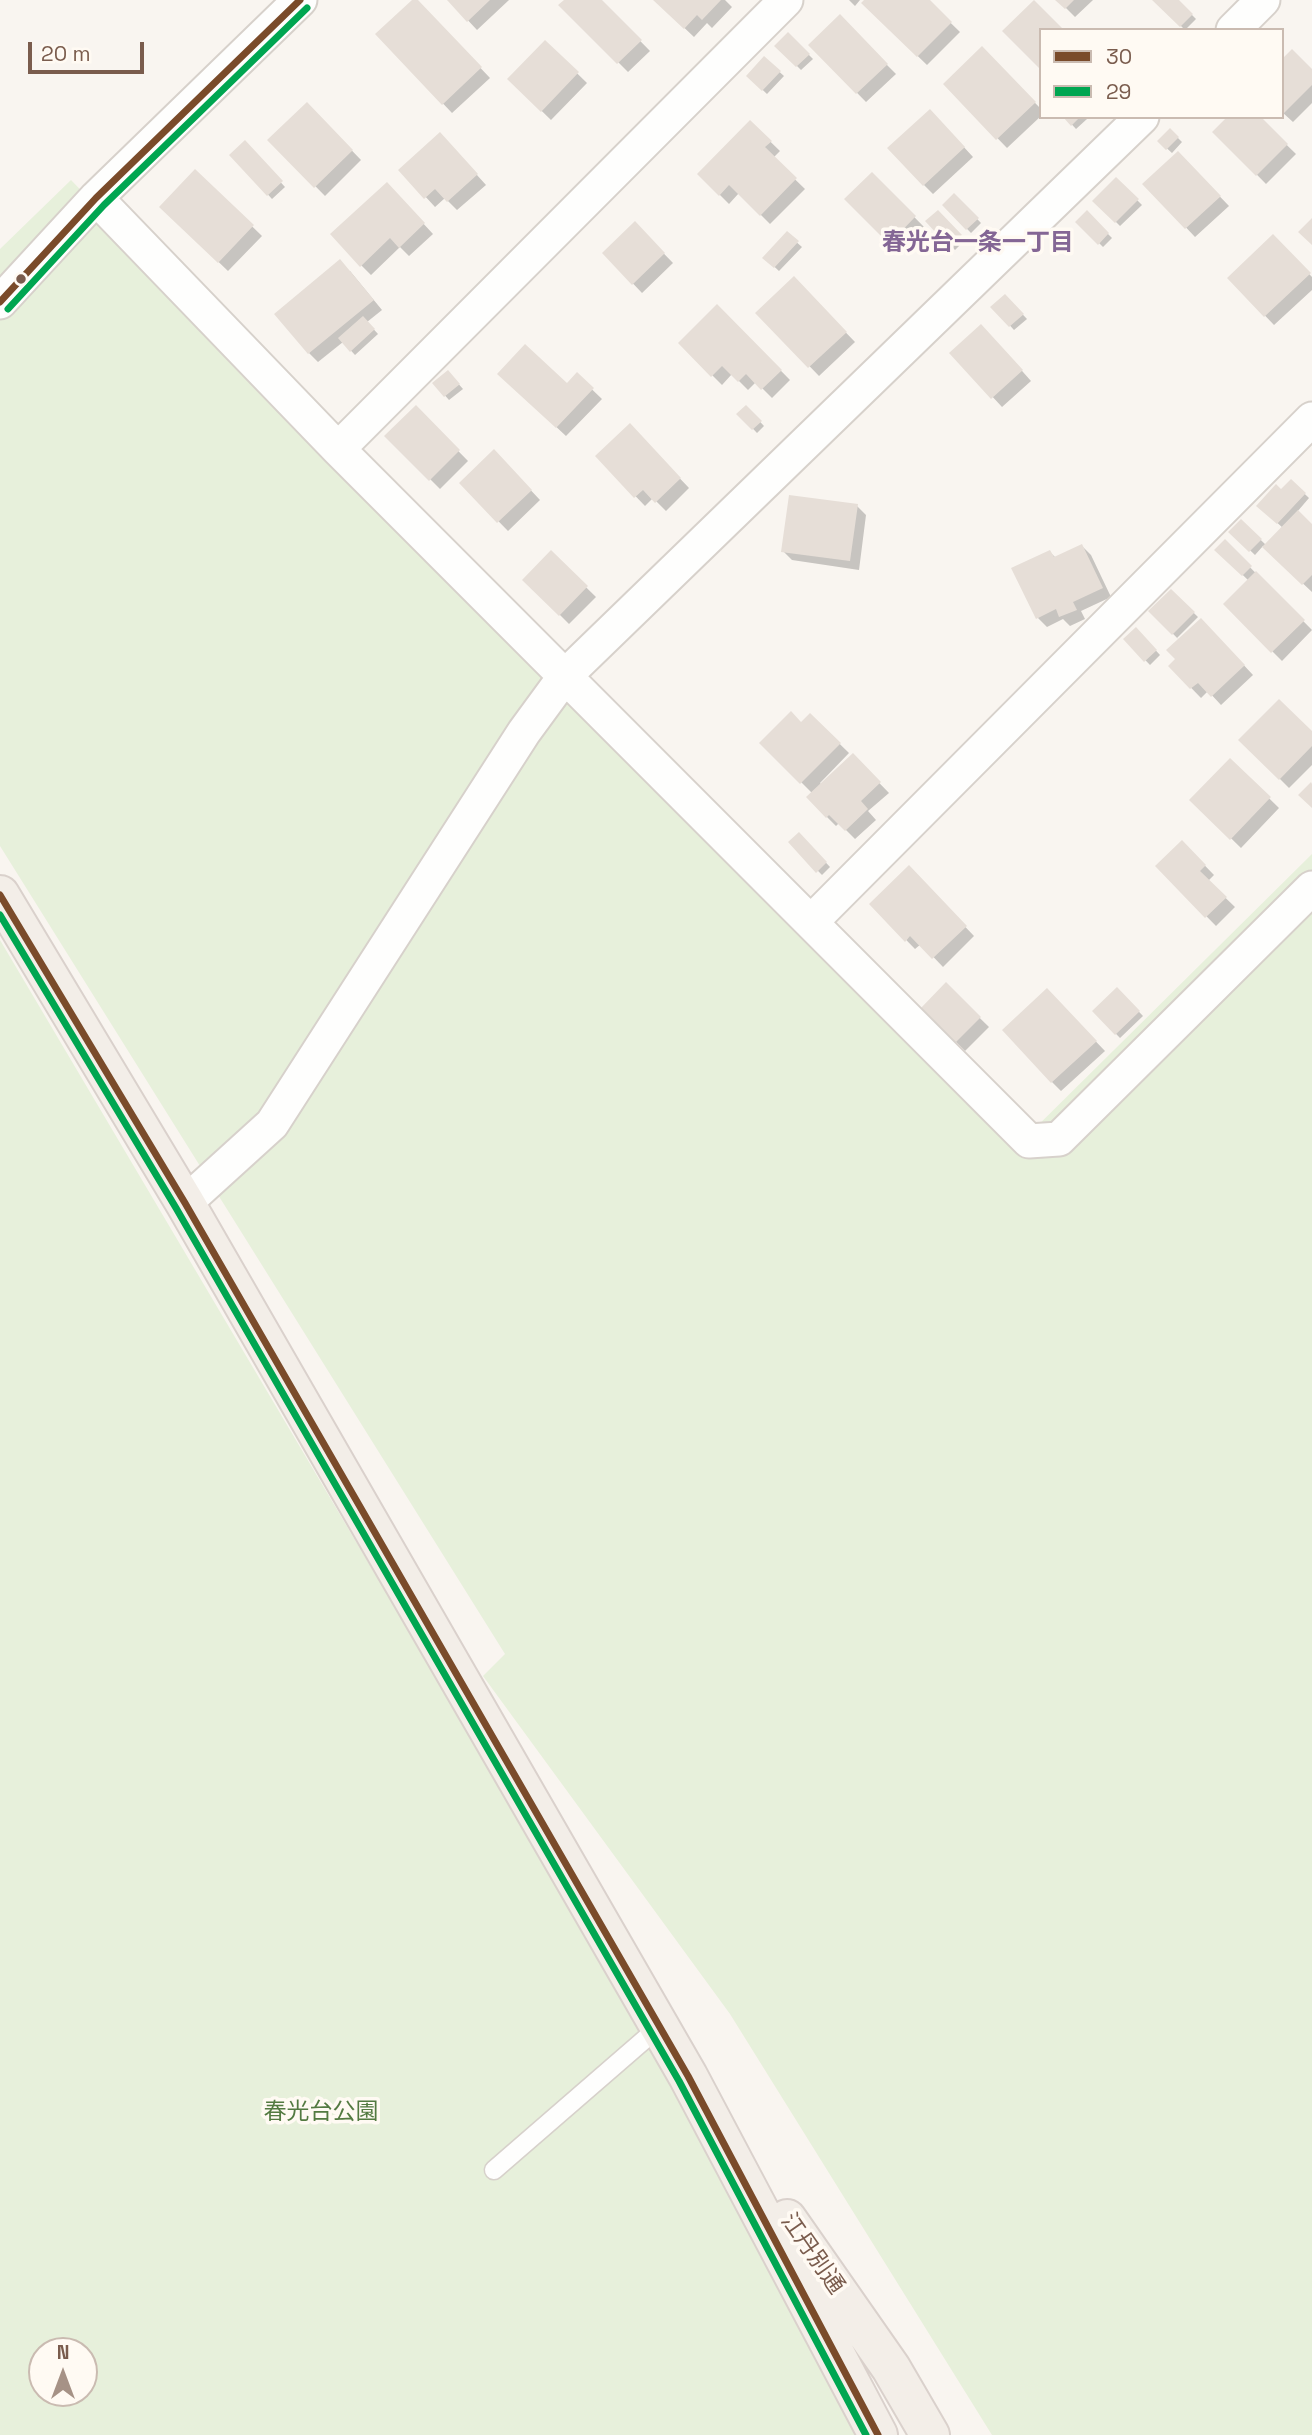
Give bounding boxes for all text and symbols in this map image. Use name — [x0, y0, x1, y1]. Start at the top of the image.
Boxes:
scale bar — [32, 28, 147, 72]
legend — [1039, 28, 1284, 119]
text: 20 m — [41, 40, 91, 67]
text: 30 — [1106, 43, 1132, 70]
text: 29 — [1106, 78, 1131, 105]
district label: 春光台一条一丁目 — [882, 229, 1074, 257]
unlabelled marker — [14, 272, 28, 286]
park label: 春光台公園 — [264, 2099, 378, 2127]
street label: 江丹別通 — [774, 2208, 850, 2300]
north arrow — [28, 2337, 98, 2407]
text: N — [57, 2340, 69, 2365]

